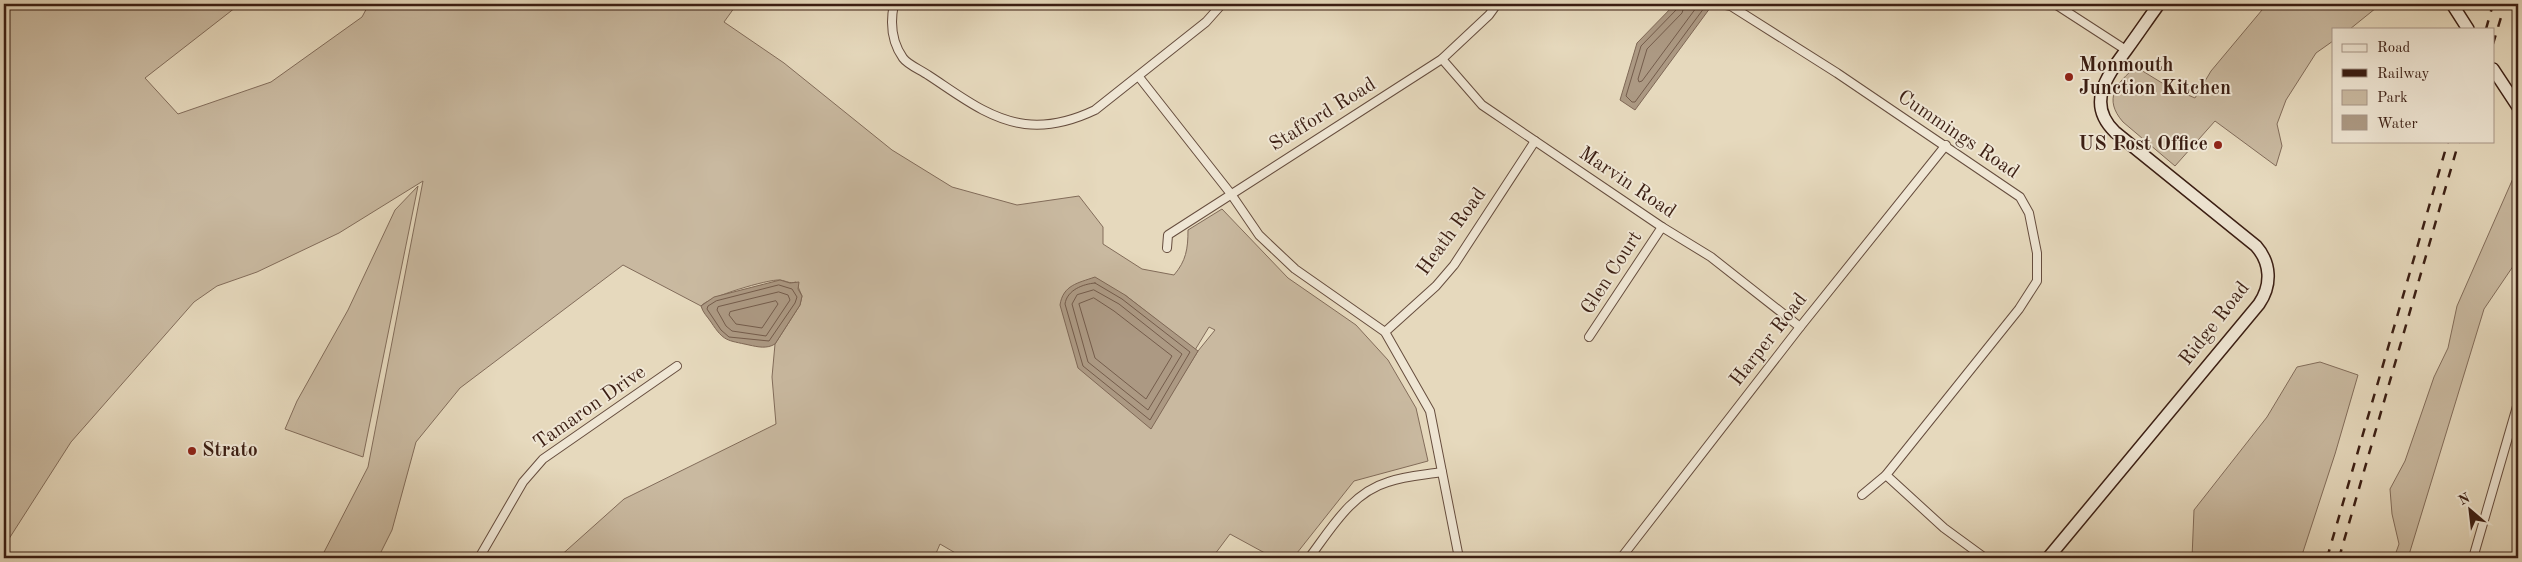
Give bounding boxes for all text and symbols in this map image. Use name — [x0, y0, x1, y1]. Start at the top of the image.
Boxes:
legend — [2332, 28, 2494, 142]
text: Road — [2377, 41, 2411, 56]
place label: Monmouth Junction Kitchen — [2079, 56, 2231, 99]
text: Railway — [2377, 67, 2430, 82]
marker: Monmouth Junction Kitchen — [2063, 71, 2075, 83]
street label: Stafford Road — [1266, 74, 1380, 156]
street label: Cummings Road — [1894, 87, 2022, 183]
text: Park — [2377, 91, 2408, 106]
text: Water — [2377, 117, 2418, 132]
place label: US Post Office — [2078, 135, 2208, 155]
marker: US Post Office — [2212, 139, 2224, 151]
street label: Marvin Road — [1575, 143, 1679, 223]
street label: Heath Road — [1414, 185, 1490, 279]
street label: Glen Court — [1578, 228, 1646, 318]
street label: Ridge Road — [2176, 278, 2254, 370]
street label: Harper Road — [1727, 290, 1811, 390]
street label: Tamaron Drive — [530, 362, 650, 454]
place label: Strato — [202, 441, 258, 461]
marker: Strato — [186, 445, 198, 457]
north arrow — [2444, 484, 2494, 534]
text: N — [2456, 491, 2473, 508]

